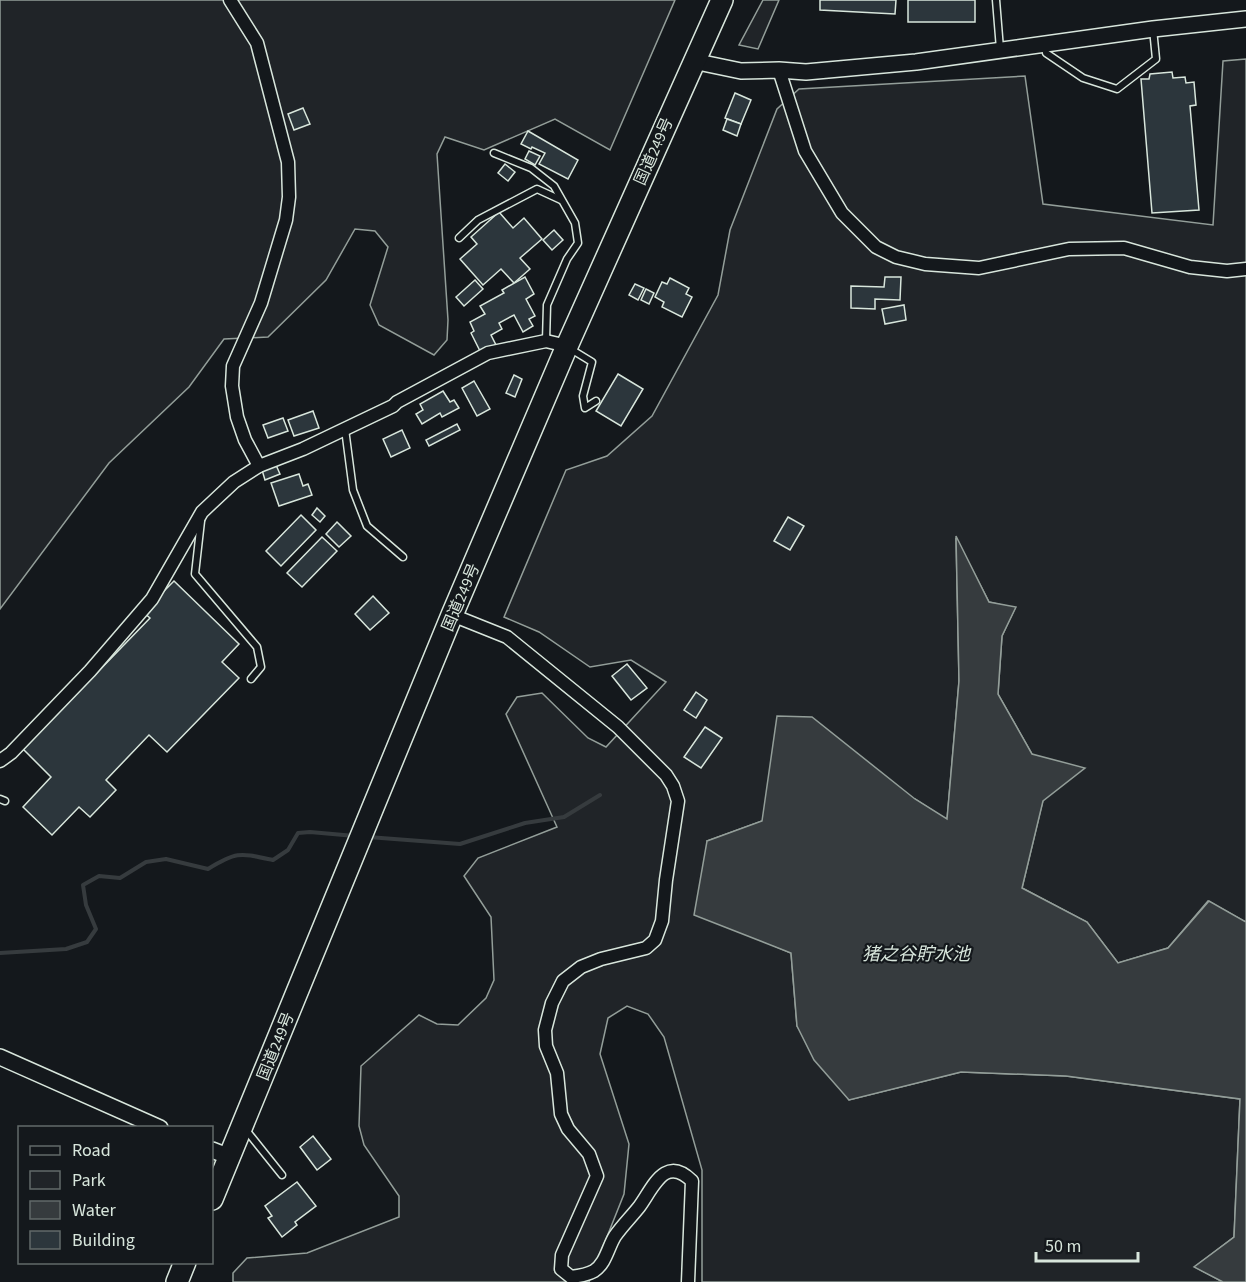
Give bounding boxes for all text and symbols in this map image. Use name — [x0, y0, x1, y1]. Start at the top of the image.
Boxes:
street label: 国道249号 — [629, 114, 679, 189]
street label: 国道249号 — [437, 560, 485, 635]
water label: 猪之谷貯水池 — [862, 942, 972, 967]
street label: 国道249号 — [252, 1009, 300, 1084]
legend — [18, 1126, 213, 1264]
text: Road — [72, 1138, 111, 1163]
text: Park — [72, 1168, 106, 1193]
text: Water — [72, 1198, 116, 1223]
scale bar — [1036, 1225, 1138, 1263]
text: Building — [72, 1228, 135, 1253]
text: 50 m — [1045, 1234, 1081, 1259]

